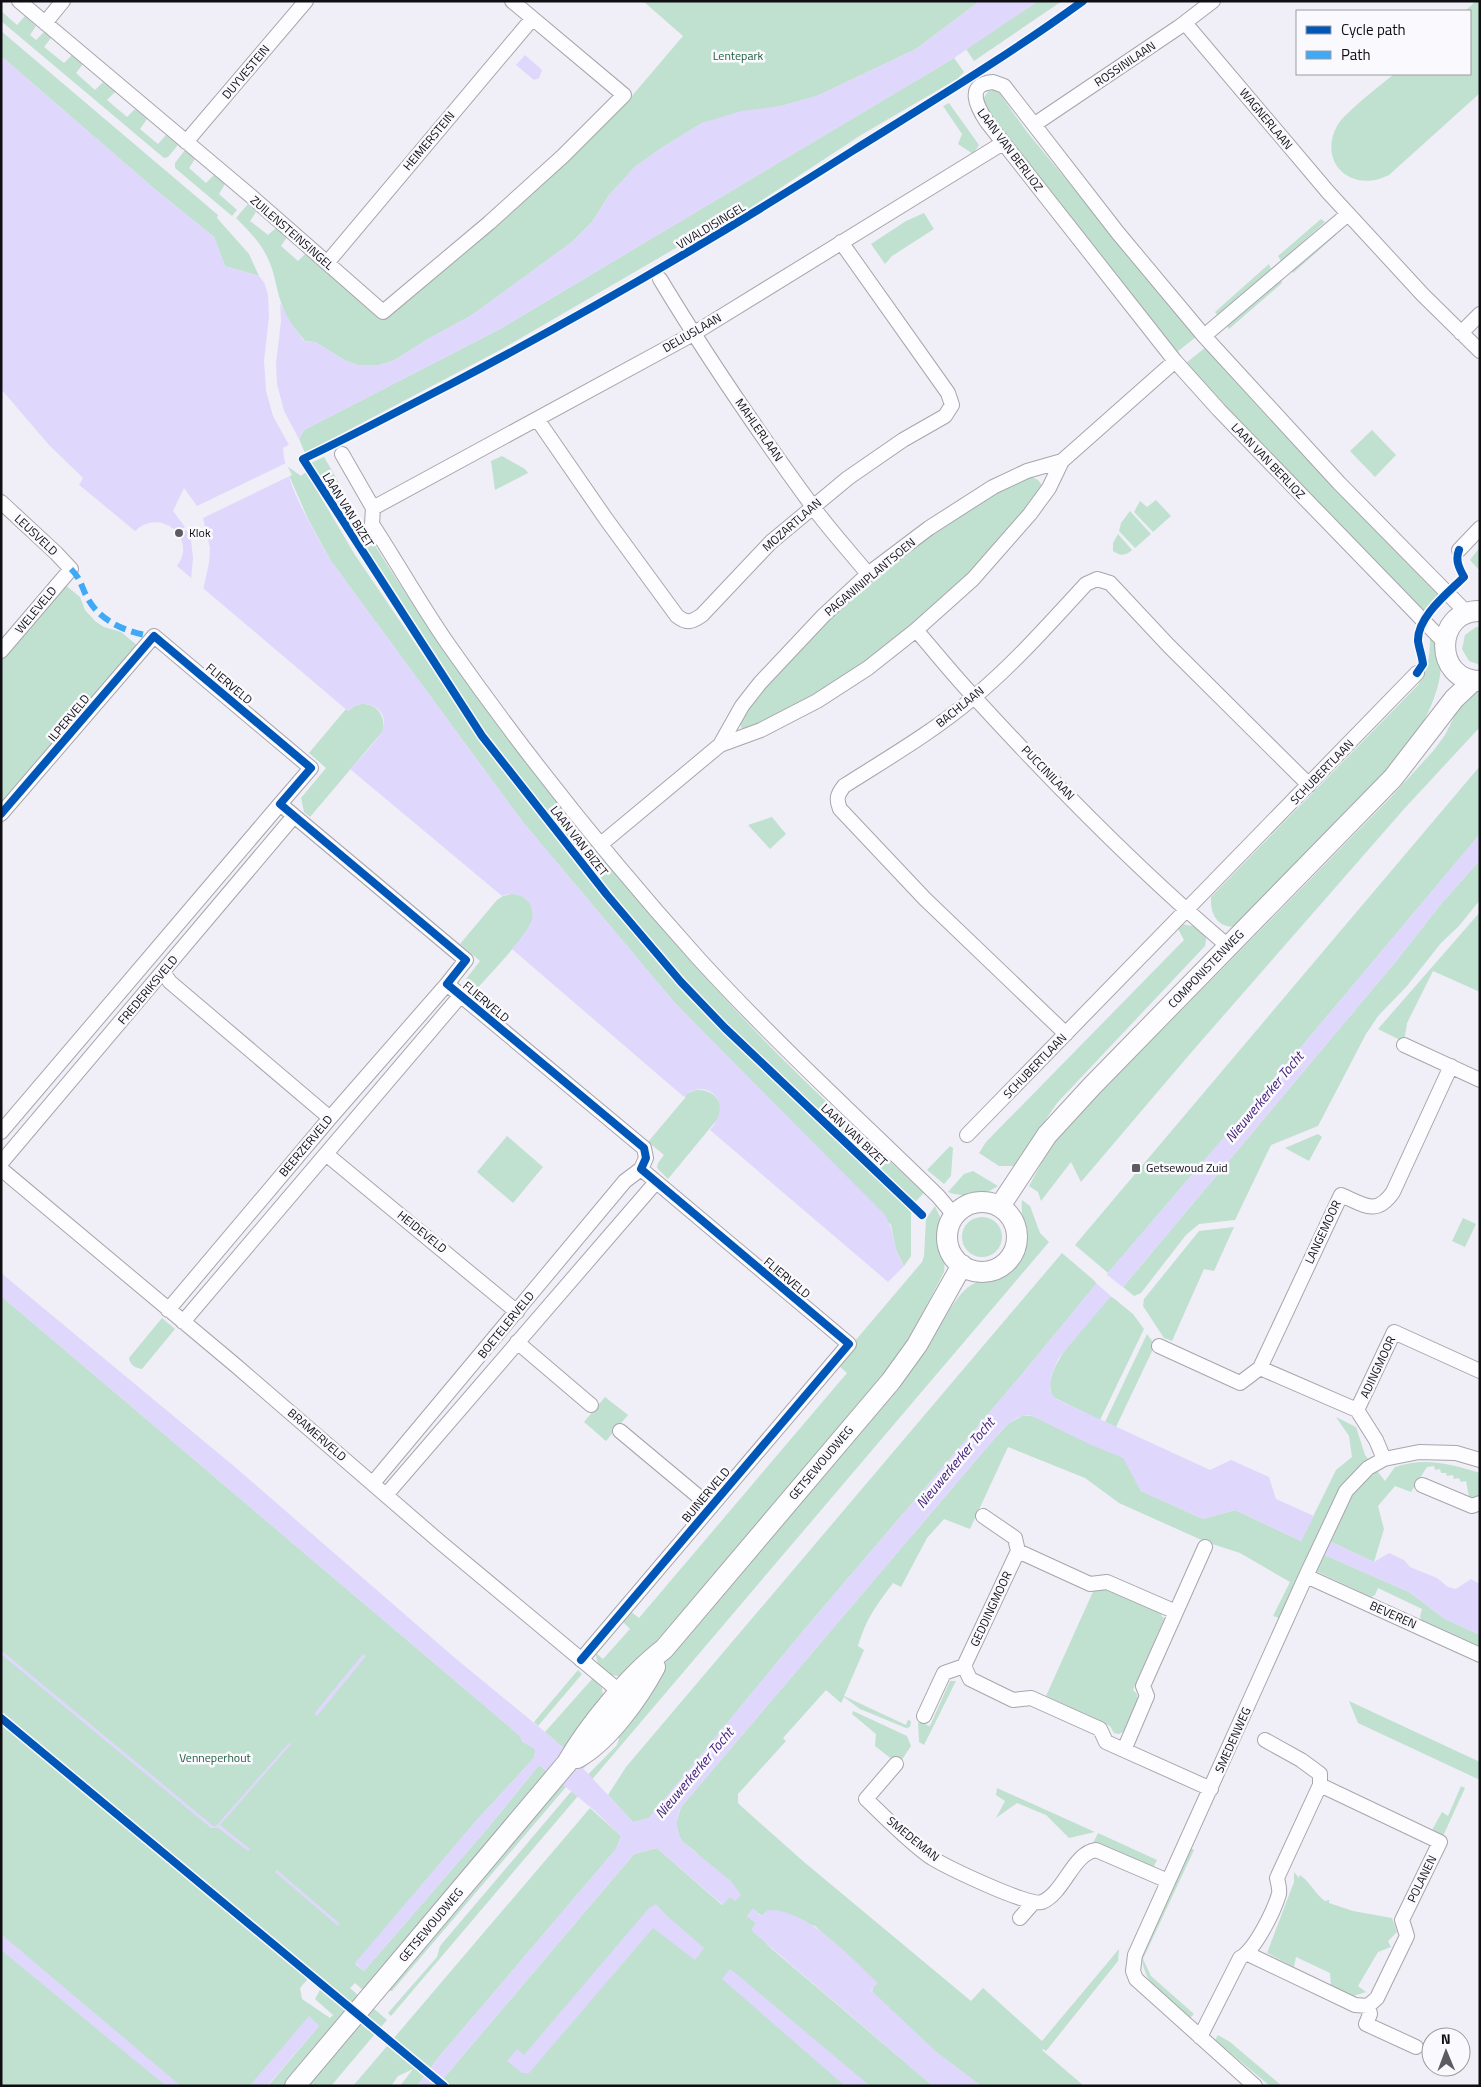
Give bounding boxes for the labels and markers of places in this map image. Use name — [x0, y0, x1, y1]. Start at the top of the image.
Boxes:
place label: Klok — [189, 523, 211, 542]
marker: Klok — [173, 527, 185, 539]
place label: Getsewoud Zuid — [1146, 1158, 1228, 1177]
marker: Getsewoud Zuid — [1130, 1162, 1142, 1174]

